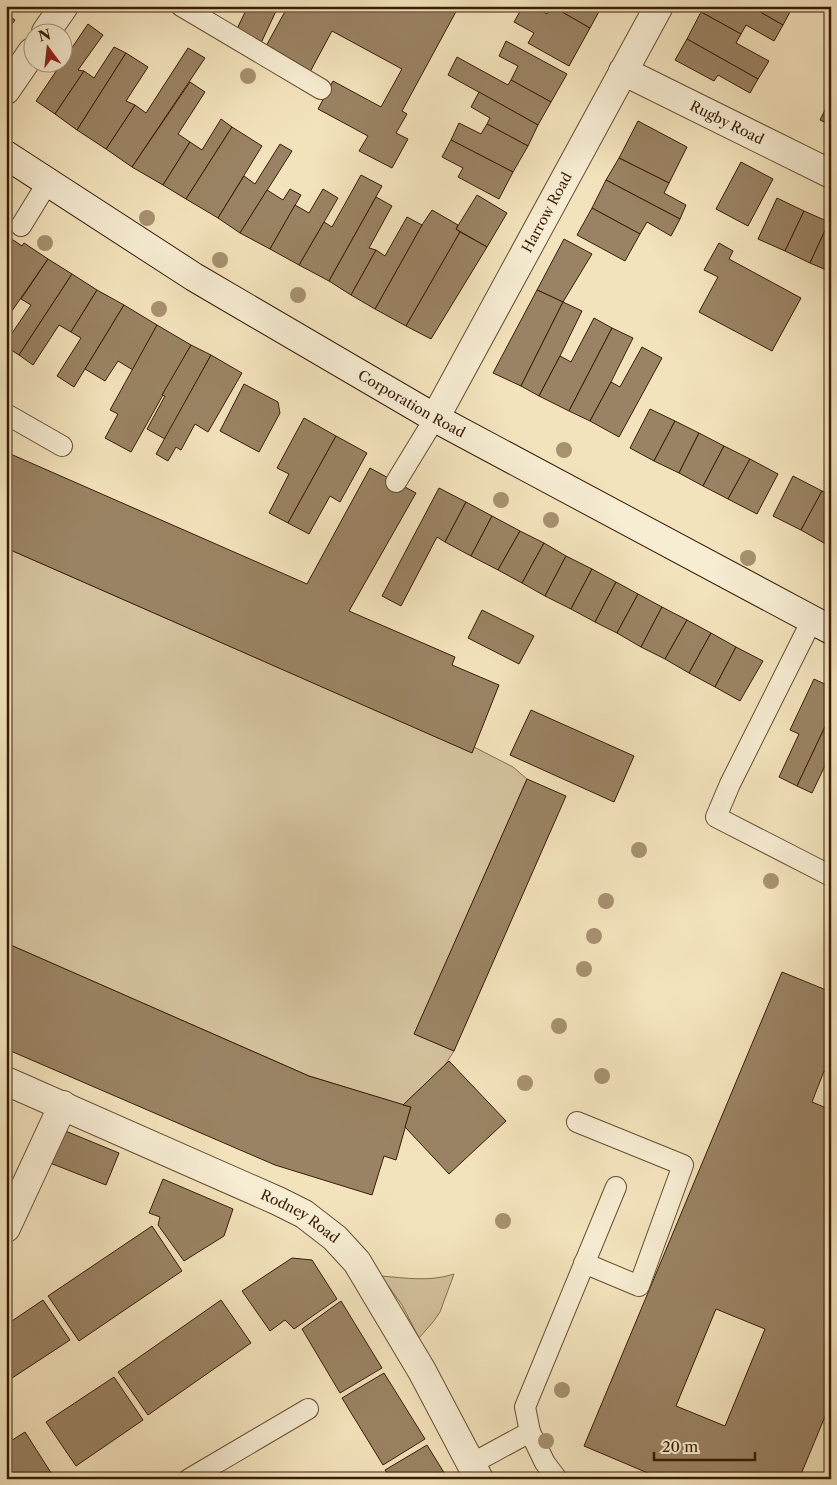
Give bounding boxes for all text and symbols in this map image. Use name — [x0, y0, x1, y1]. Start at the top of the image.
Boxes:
north arrow — [22, 22, 72, 72]
text: N — [36, 25, 53, 46]
street label: Rugby Road — [687, 97, 767, 149]
street label: Harrow Road — [518, 169, 576, 256]
street label: Corporation Road — [355, 366, 469, 442]
street label: Rodney Road — [258, 1186, 343, 1247]
scale bar — [654, 1430, 756, 1462]
text: 20 m — [662, 1437, 698, 1456]

